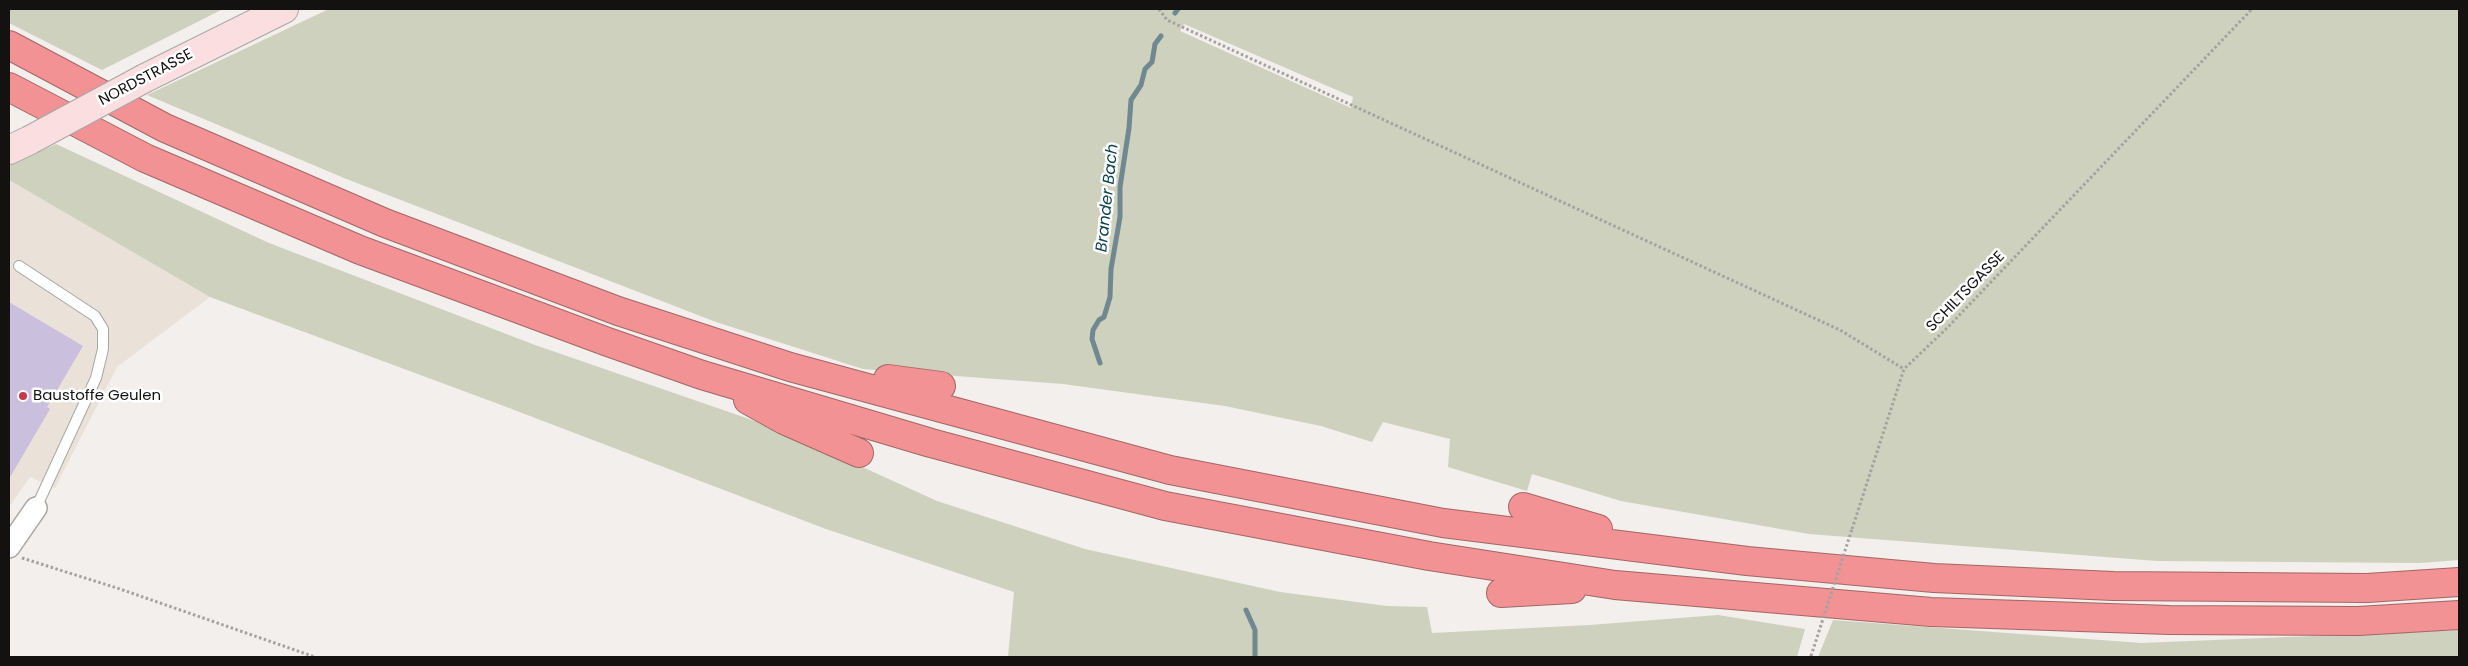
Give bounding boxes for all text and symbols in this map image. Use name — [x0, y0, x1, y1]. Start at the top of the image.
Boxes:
street label: NORDSTRASSE — [96, 46, 196, 110]
water label: Brander Bach — [1093, 143, 1123, 253]
street label: SCHILTSGASSE — [1923, 248, 2009, 336]
place label: Baustoffe Geulen — [33, 387, 161, 405]
marker: Baustoffe Geulen — [17, 390, 29, 402]

